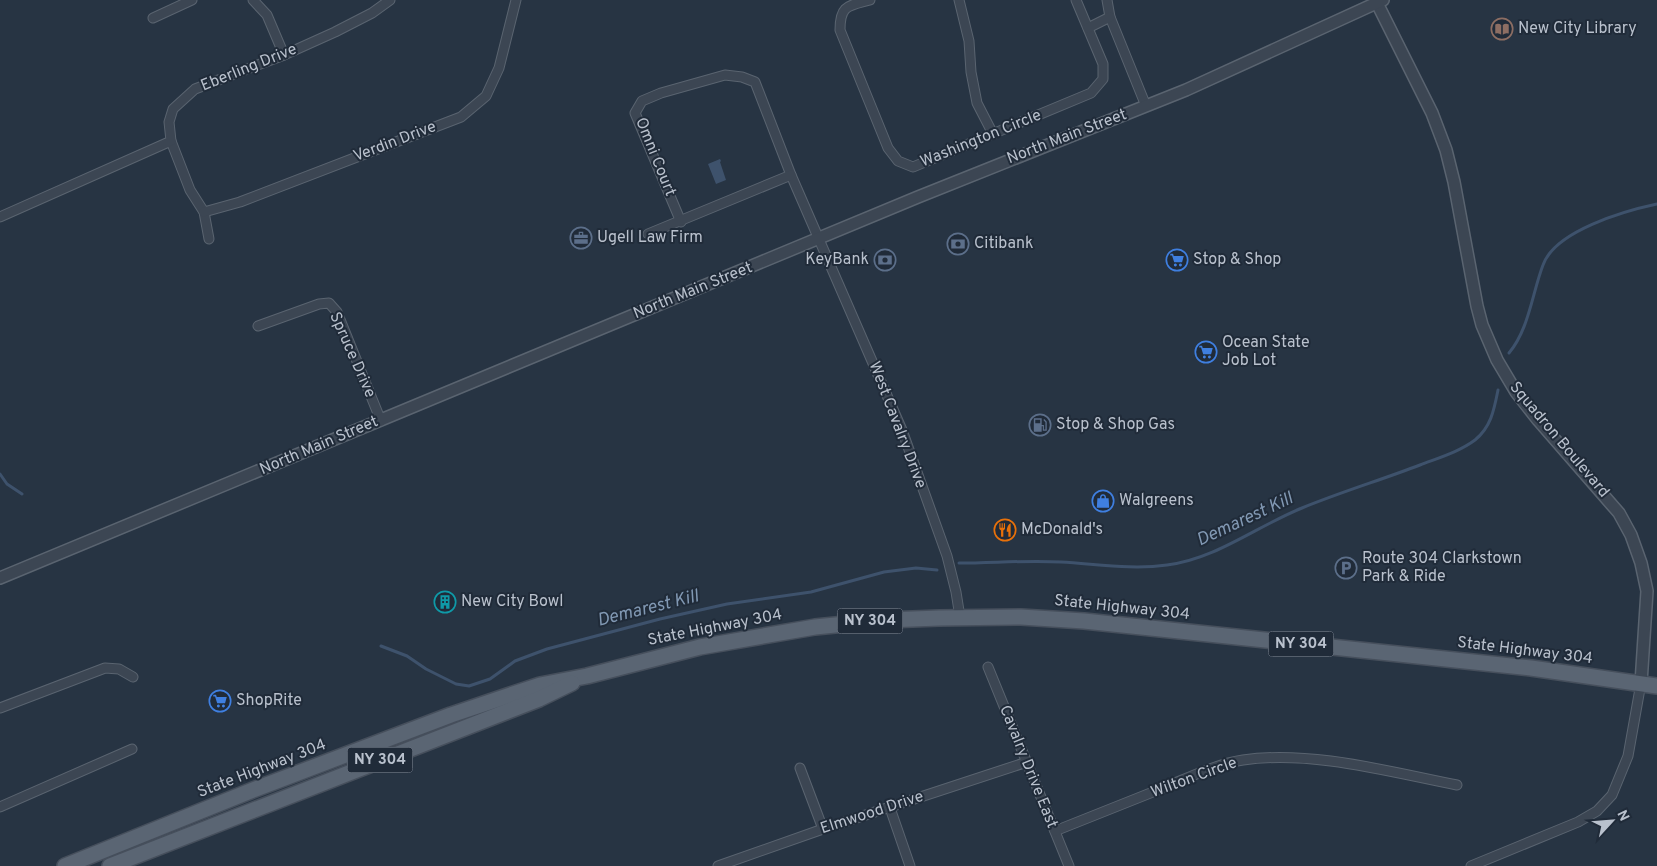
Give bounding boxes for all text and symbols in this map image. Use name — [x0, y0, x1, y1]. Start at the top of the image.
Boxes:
library icon: New City Library — [1490, 17, 1514, 41]
place label: New City Library — [1518, 19, 1637, 39]
street label: Eberling Drive — [198, 40, 300, 96]
street label: North Main Street — [1004, 105, 1130, 169]
street label: Washington Circle — [918, 106, 1044, 172]
street label: Omni Court — [630, 115, 680, 199]
street label: Verdin Drive — [351, 117, 439, 167]
office icon: Ugell Law Firm — [569, 226, 593, 250]
place label: Ugell Law Firm — [597, 228, 703, 248]
bank icon: Citibank — [946, 232, 970, 256]
place label: Citibank — [974, 234, 1034, 254]
bank icon: KeyBank — [873, 248, 897, 272]
supermarket icon: Stop & Shop — [1165, 248, 1189, 272]
place label: KeyBank — [805, 250, 869, 270]
place label: Stop & Shop — [1193, 250, 1281, 270]
street label: North Main Street — [630, 258, 756, 324]
street label: Spruce Drive — [324, 309, 380, 401]
place label: Ocean State Job Lot — [1222, 333, 1310, 371]
supermarket icon: Ocean State Job Lot — [1194, 340, 1218, 364]
street label: West Cavalry Drive — [864, 359, 930, 491]
street label: Squadron Boulevard — [1505, 378, 1613, 502]
street label: North Main Street — [257, 412, 381, 480]
fuel station icon: Stop & Shop Gas — [1028, 413, 1052, 437]
place label: Stop & Shop Gas — [1056, 415, 1175, 435]
water label: Demarest Kill — [1193, 487, 1298, 552]
shop icon: Walgreens — [1091, 489, 1115, 513]
place label: Walgreens — [1119, 491, 1194, 511]
restaurant icon: McDonald's — [993, 518, 1017, 542]
place label: McDonald's — [1021, 520, 1103, 540]
place label: Route 304 Clarkstown Park & Ride — [1362, 549, 1522, 587]
parking icon: Route 304 Clarkstown Park & Ride — [1334, 556, 1358, 580]
water label: Demarest Kill — [595, 585, 703, 633]
building icon: New City Bowl — [433, 590, 457, 614]
street label: State Highway 304 — [1053, 591, 1191, 625]
place label: New City Bowl — [461, 592, 563, 612]
street label: State Highway 304 — [646, 605, 784, 651]
road number: NY 304 — [838, 608, 902, 634]
road number: NY 304 — [1268, 632, 1334, 656]
street label: State Highway 304 — [1456, 633, 1594, 669]
supermarket icon: ShopRite — [208, 689, 232, 713]
place label: ShopRite — [236, 691, 302, 711]
street label: Cavalry Drive East — [994, 703, 1062, 831]
street label: State Highway 304 — [195, 735, 329, 803]
road number: NY 304 — [348, 748, 412, 772]
street label: Wilton Circle — [1148, 753, 1240, 803]
street label: Elmwood Drive — [818, 787, 926, 839]
north arrow — [1587, 796, 1637, 846]
text: N — [1612, 808, 1632, 824]

